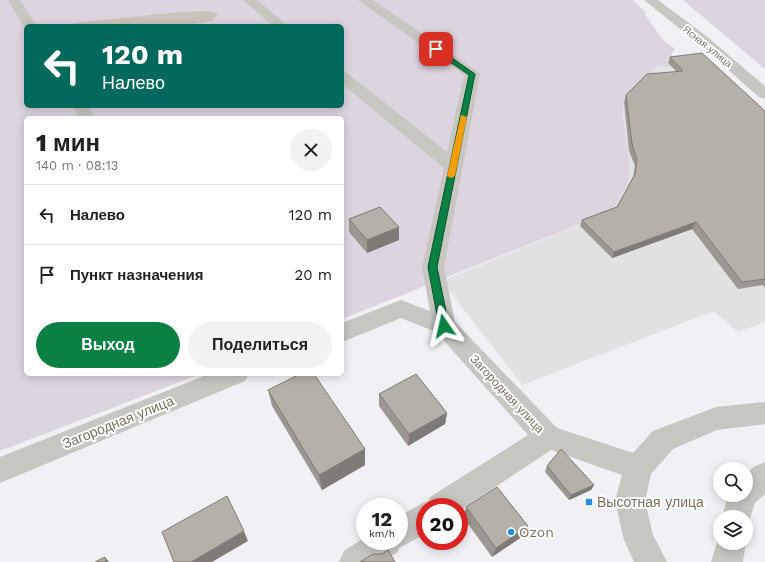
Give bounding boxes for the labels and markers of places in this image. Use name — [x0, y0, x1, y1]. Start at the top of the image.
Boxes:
pin — [419, 32, 453, 66]
place label: Высотная улица — [597, 494, 704, 510]
marker: Высотная улица — [584, 497, 594, 507]
place label: Ozon — [519, 524, 554, 540]
marker: Ozon — [506, 527, 516, 537]

